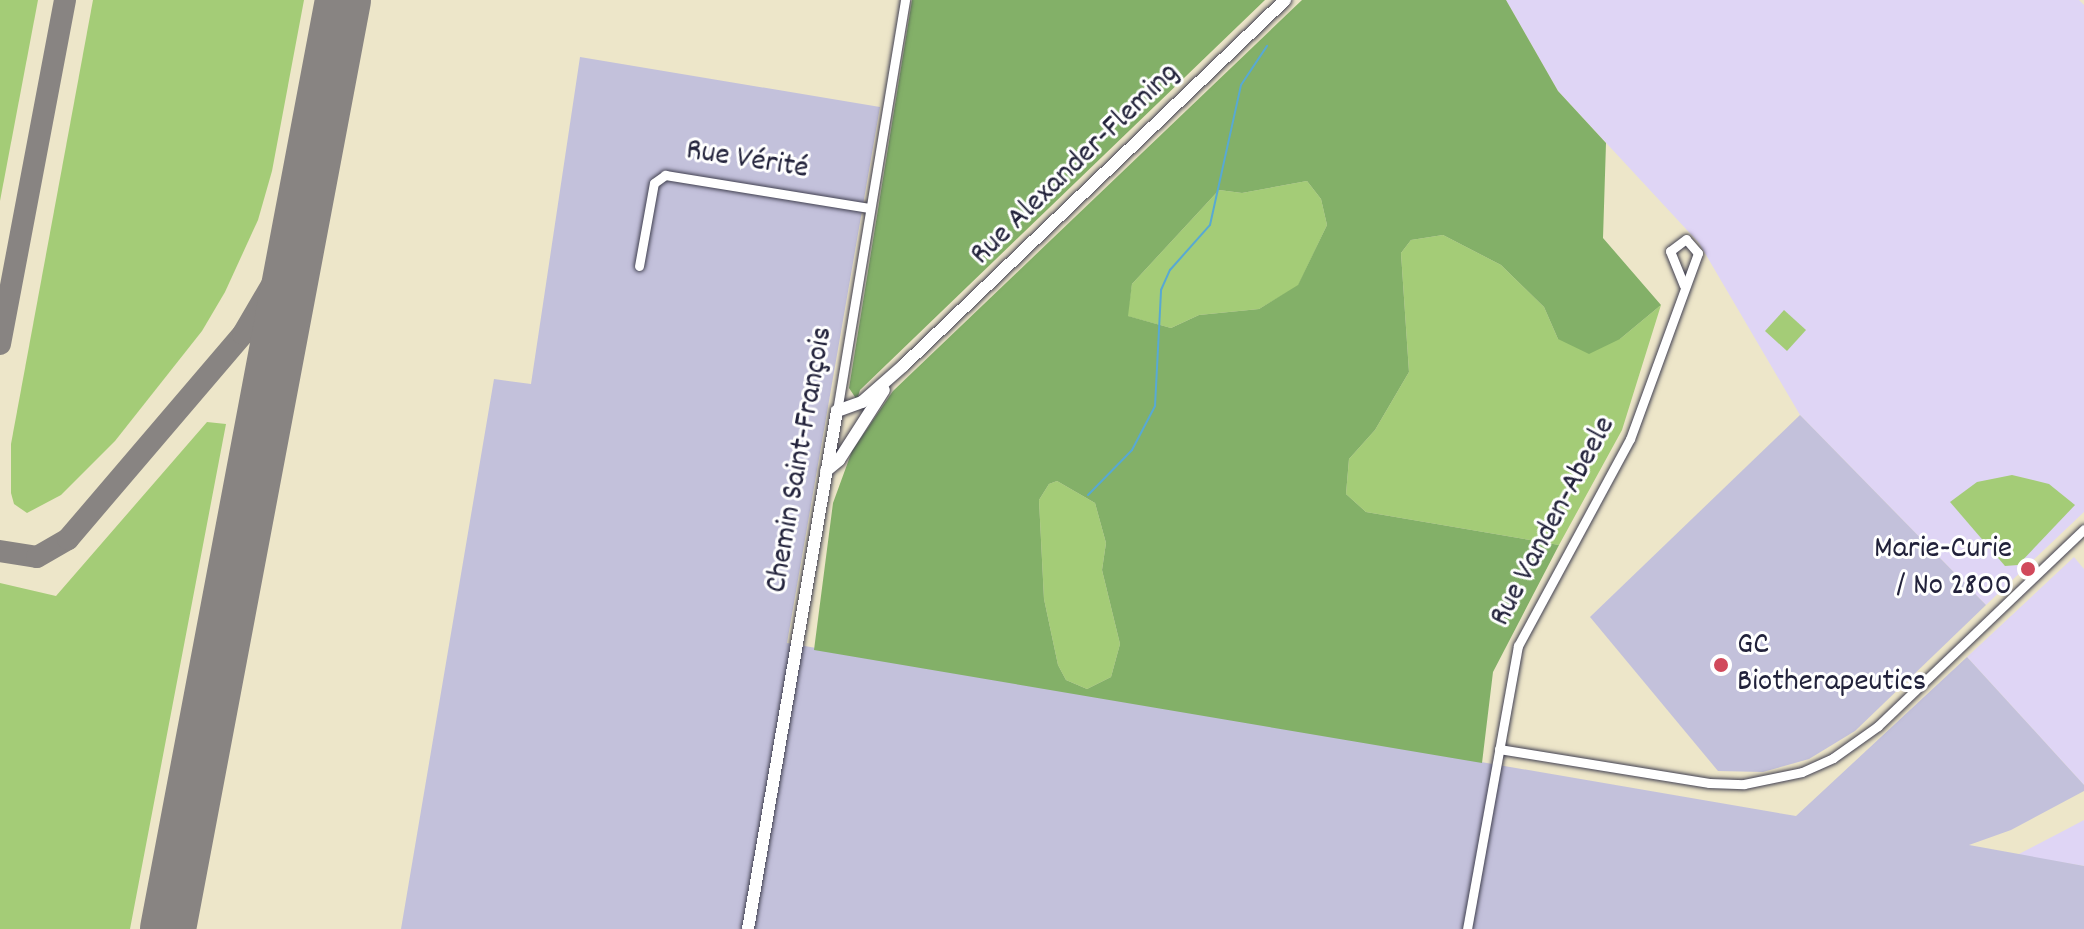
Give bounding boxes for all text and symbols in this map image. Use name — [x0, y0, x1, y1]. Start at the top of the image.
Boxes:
street label: Rue Alexander-Fleming — [963, 55, 1189, 275]
street label: Rue Vérité — [683, 132, 811, 190]
street label: Chemin Saint-François — [759, 324, 843, 596]
street label: Rue Vanden-Abeele — [1483, 411, 1625, 633]
place label: Marie-Curie / No 2800 — [1874, 532, 2012, 607]
marker: Marie-Curie / No 2800 — [2019, 560, 2037, 578]
place label: GC Biotherapeutics — [1737, 628, 1926, 703]
marker: GC Biotherapeutics — [1712, 656, 1730, 674]

